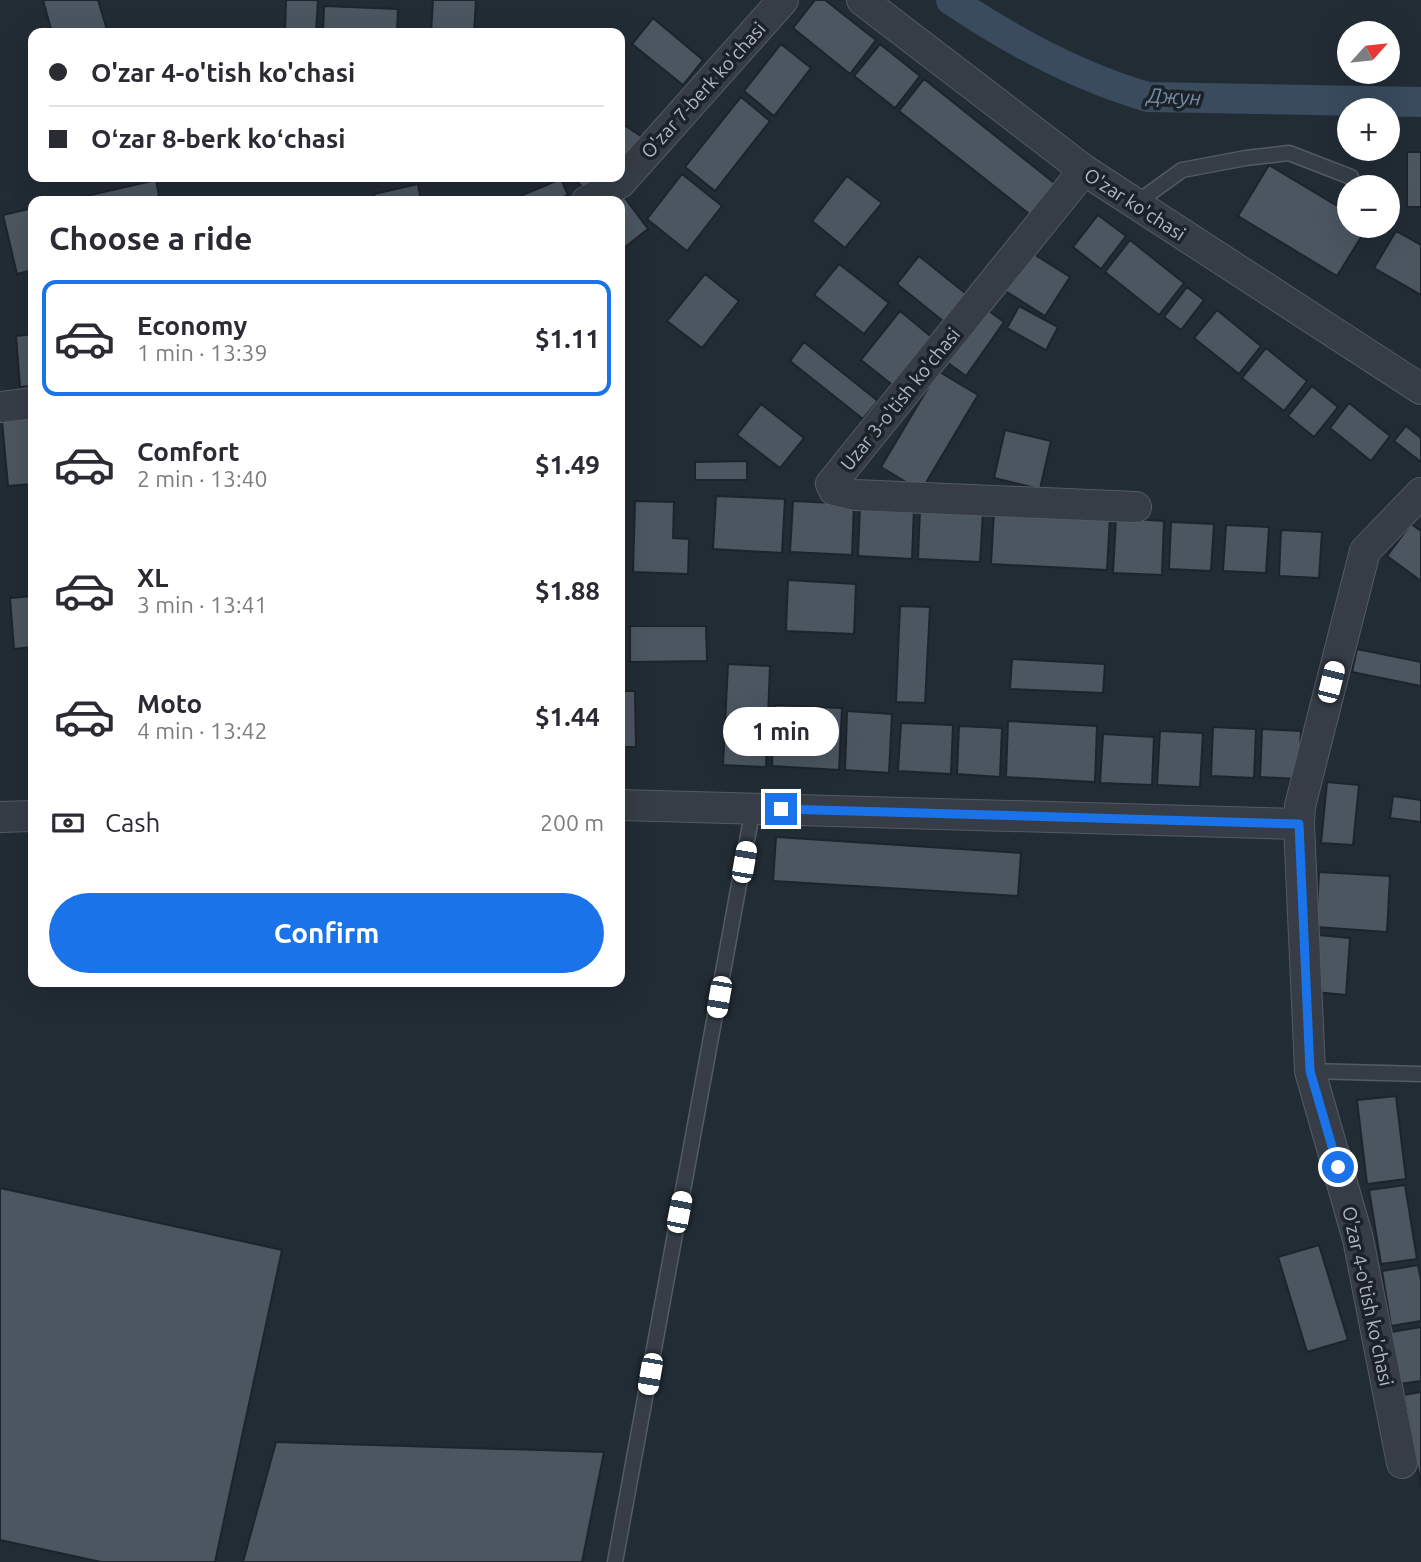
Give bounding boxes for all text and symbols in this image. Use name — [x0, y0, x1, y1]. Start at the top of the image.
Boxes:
street label: O'zar 7-berk ko'chasi — [636, 18, 770, 162]
north arrow — [1337, 21, 1400, 84]
map controls — [1337, 21, 1400, 238]
text: O'zar 4-o'tish ko'chasi — [91, 58, 355, 87]
water label: Джун — [1144, 82, 1202, 109]
button: + — [1337, 98, 1400, 161]
text: Oʻzar 8-berk koʻchasi — [91, 124, 345, 153]
street label: O'zar ko'chasi — [1080, 163, 1190, 245]
button: − — [1337, 175, 1400, 238]
text: Choose a ride — [49, 220, 252, 256]
icon: car — [53, 307, 116, 370]
text: Economy — [137, 311, 247, 340]
street label: Uzar 3-o'tish ko'chasi — [836, 323, 964, 475]
text: $1.11 — [535, 324, 600, 353]
text: 1 min · 13:39 — [137, 340, 268, 365]
icon: car — [53, 433, 116, 496]
text: Comfort — [137, 437, 240, 466]
text: $1.49 — [535, 450, 600, 479]
text: 2 min · 13:40 — [137, 466, 268, 491]
icon: car — [53, 559, 116, 622]
text: XL — [137, 563, 168, 592]
text: $1.88 — [535, 576, 600, 605]
text: 3 min · 13:41 — [137, 592, 268, 617]
car — [1316, 659, 1347, 705]
icon: car — [53, 685, 116, 748]
text: Moto — [137, 689, 202, 718]
text: $1.44 — [535, 702, 600, 731]
callout: 1 min — [723, 708, 839, 756]
text: 4 min · 13:42 — [137, 718, 268, 743]
text: 1 min — [752, 719, 810, 744]
route end — [765, 793, 797, 825]
icon: cash — [49, 804, 87, 842]
text: Cash — [105, 808, 160, 837]
text: 200 m — [540, 810, 604, 835]
car — [731, 839, 758, 885]
button: Confirm — [49, 893, 604, 973]
car — [706, 974, 733, 1020]
route start — [1322, 1151, 1354, 1183]
car — [665, 1189, 694, 1235]
street label: O'zar 4-o'tish ko'chasi — [1338, 1204, 1398, 1388]
car — [637, 1351, 664, 1397]

